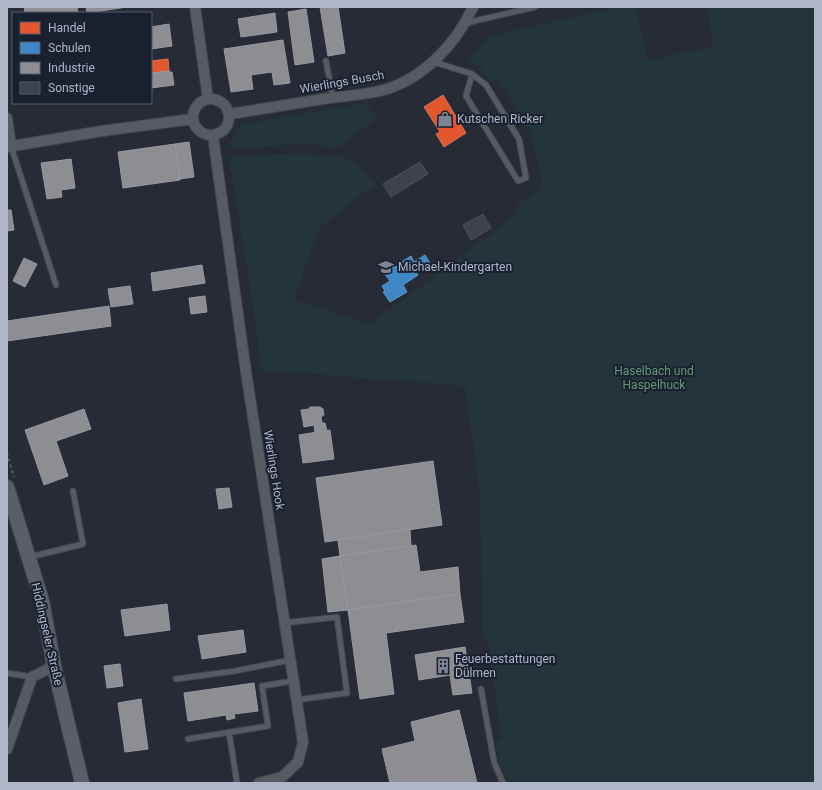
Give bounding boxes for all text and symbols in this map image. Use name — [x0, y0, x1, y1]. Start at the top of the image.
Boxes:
legend — [12, 12, 152, 104]
text: Handel — [48, 21, 86, 35]
text: Schulen — [48, 41, 91, 55]
text: Industrie — [48, 61, 95, 75]
street label: Wierlings Busch — [299, 68, 385, 96]
text: Sonstige — [48, 81, 95, 95]
shop icon: Kutschen Ricker — [436, 110, 454, 128]
place label: Kutschen Ricker — [457, 112, 543, 126]
school or university icon: Michael-Kindergarten — [377, 258, 395, 276]
place label: Michael-Kindergarten — [398, 260, 512, 274]
park label: Haselbach und Haspelhuck — [614, 364, 694, 392]
street label: Wierlings Hook — [261, 429, 287, 512]
street label: Hiddingseler Straße — [28, 581, 66, 687]
place label: Feuerbestattungen Dülmen — [455, 652, 556, 680]
building icon: Feuerbestattungen Dülmen — [434, 657, 452, 675]

